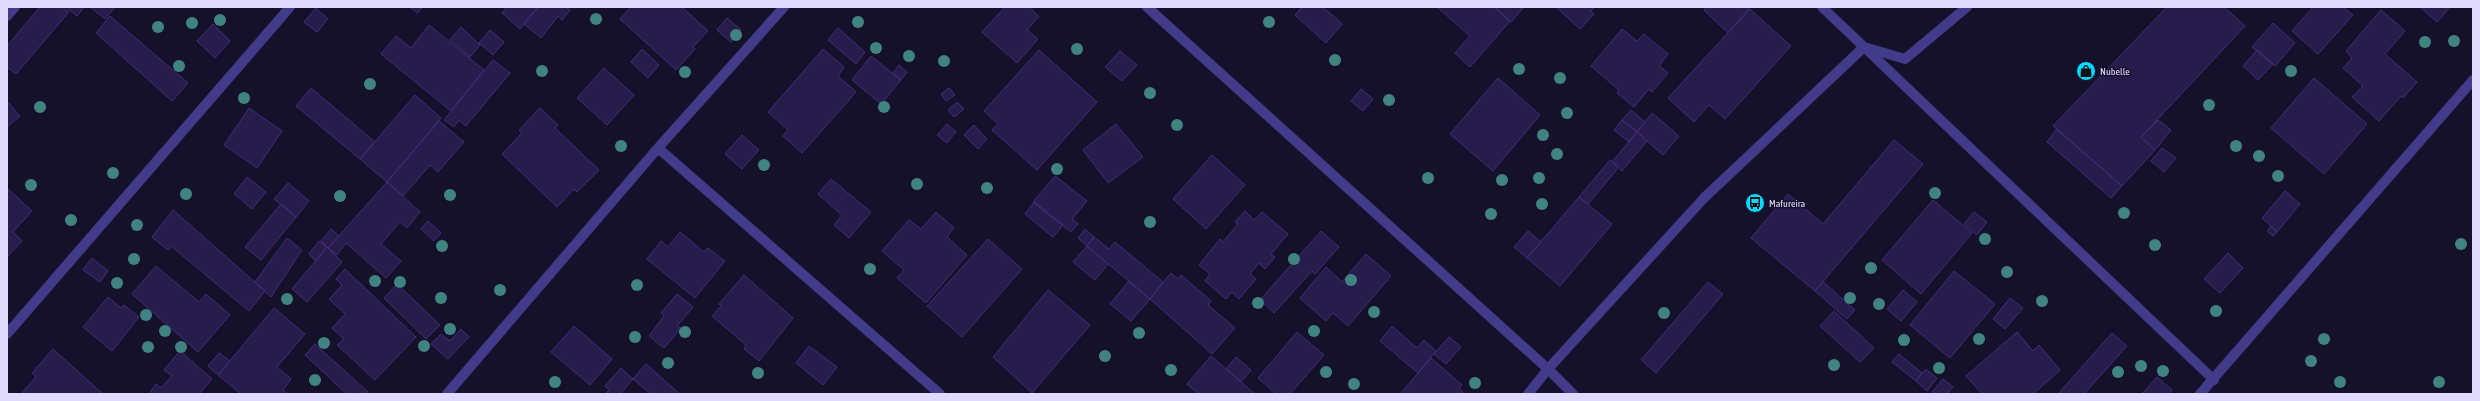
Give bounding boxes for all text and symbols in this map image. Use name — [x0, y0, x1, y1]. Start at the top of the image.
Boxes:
shop icon: Nubelle — [2075, 60, 2097, 82]
place label: Nubelle — [2100, 66, 2130, 77]
bus stop icon: Mafureira — [1744, 192, 1766, 214]
place label: Mafureira — [1769, 198, 1805, 209]

